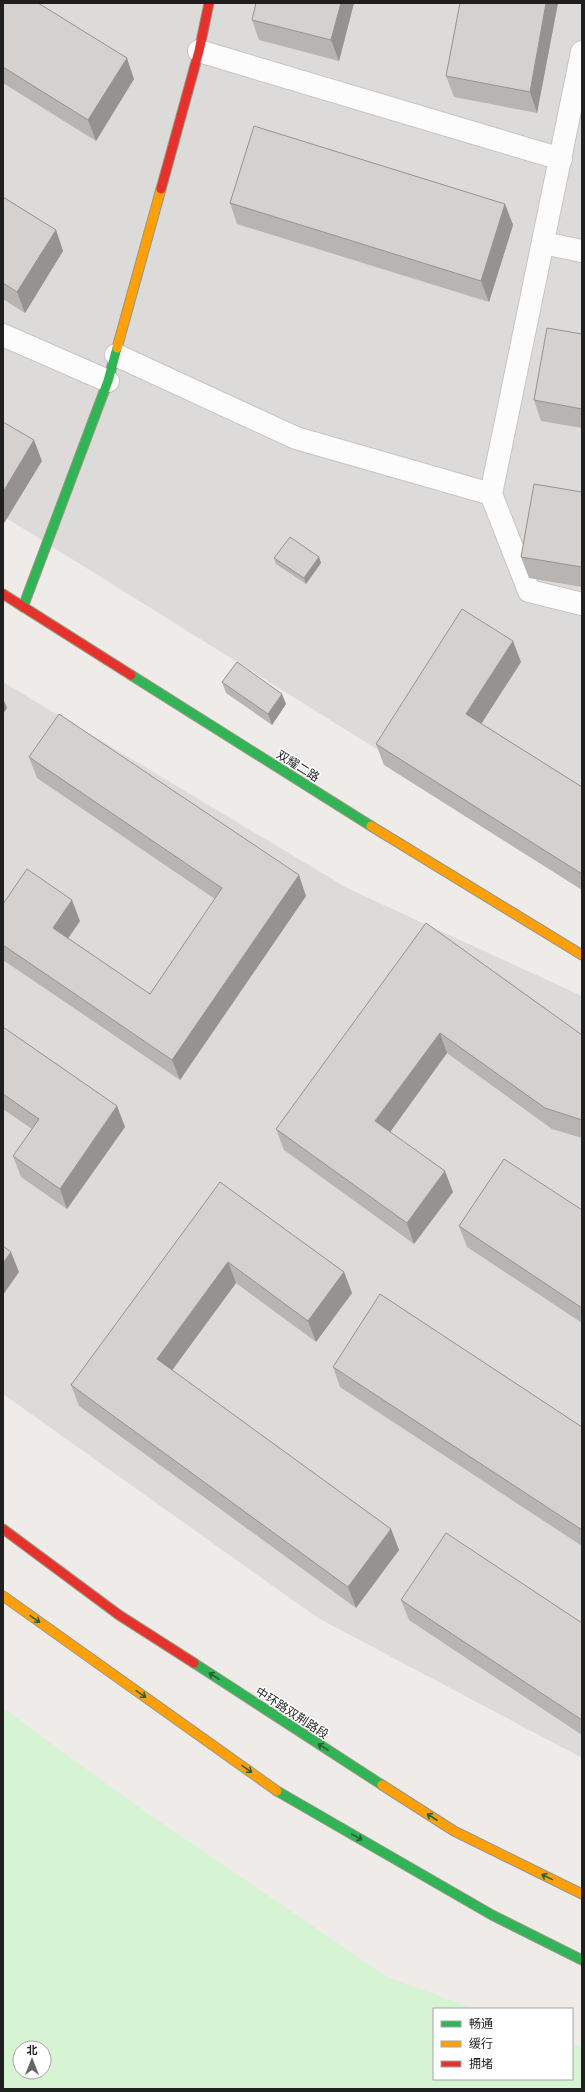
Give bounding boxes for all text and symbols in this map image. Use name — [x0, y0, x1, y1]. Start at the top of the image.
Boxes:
street label: 双耀二路 — [274, 747, 322, 785]
one-way arrow — [29, 1615, 40, 1623]
one-way arrow — [208, 1672, 219, 1680]
street label: 中环路双荆路段 — [253, 1684, 331, 1742]
one-way arrow — [135, 1690, 146, 1698]
one-way arrow — [317, 1742, 329, 1750]
one-way arrow — [241, 1765, 252, 1773]
one-way arrow — [427, 1813, 438, 1821]
one-way arrow — [351, 1834, 363, 1842]
one-way arrow — [541, 1873, 553, 1880]
legend — [433, 2008, 573, 2080]
text: 畅通 — [469, 2017, 493, 2031]
text: 缓行 — [469, 2037, 493, 2051]
north arrow — [12, 2040, 52, 2080]
text: 北 — [27, 2044, 38, 2057]
text: 拥堵 — [469, 2057, 493, 2071]

